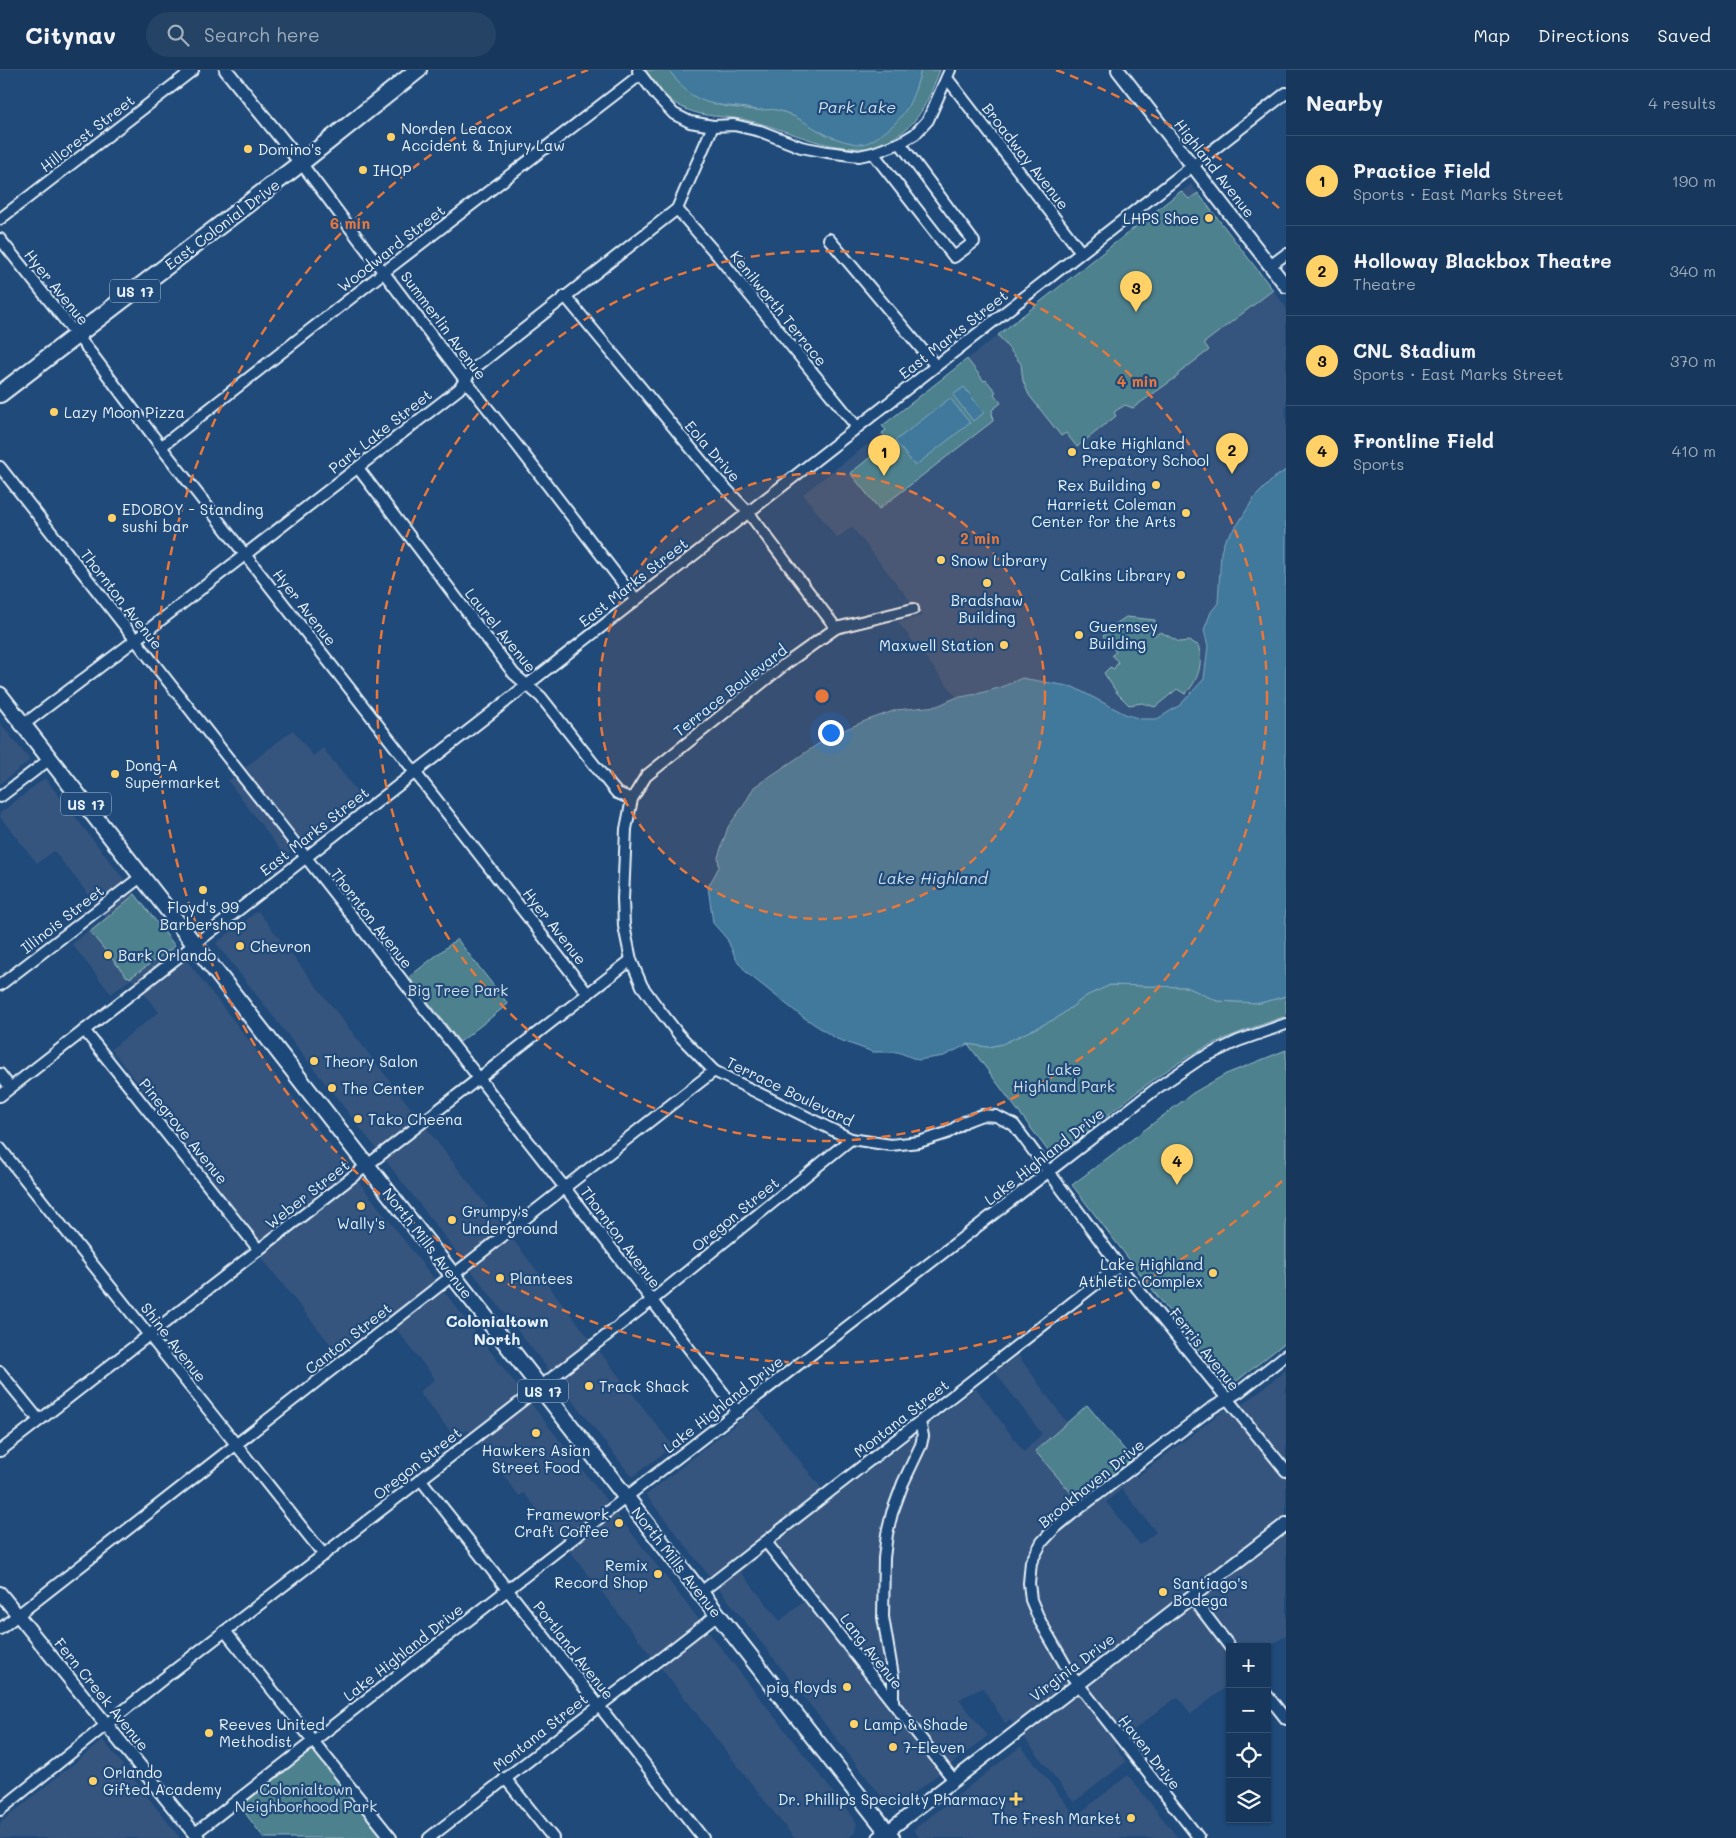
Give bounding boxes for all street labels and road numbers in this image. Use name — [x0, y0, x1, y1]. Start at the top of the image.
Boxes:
street label: Hillcrest Street — [36, 90, 138, 176]
street label: Broadway Avenue — [978, 99, 1074, 213]
street label: Highland Avenue — [1170, 115, 1260, 221]
street label: East Colonial Drive — [160, 174, 284, 274]
street label: Woodward Street — [333, 200, 449, 296]
street label: Hyer Avenue — [20, 245, 94, 329]
street label: Kenilworth Terrace — [726, 246, 832, 370]
street label: Summerlin Avenue — [397, 267, 491, 383]
road number: US 17 — [110, 280, 160, 302]
street label: East Marks Street — [894, 285, 1012, 383]
street label: Park Lake Street — [324, 384, 436, 478]
street label: Eola Drive — [681, 416, 745, 486]
street label: East Marks Street — [574, 533, 692, 631]
street label: Thornton Avenue — [77, 545, 167, 653]
street label: Hyer Avenue — [269, 565, 341, 649]
street label: Laurel Avenue — [461, 584, 541, 676]
street label: Terrace Boulevard — [669, 639, 791, 741]
street label: East Marks Street — [255, 782, 373, 880]
road number: US 17 — [61, 792, 111, 816]
street label: Thornton Avenue — [327, 864, 417, 972]
street label: Illinois Street — [16, 880, 108, 958]
street label: Hyer Avenue — [519, 884, 591, 968]
street label: Terrace Boulevard — [723, 1052, 857, 1130]
street label: Pinegrove Avenue — [135, 1074, 233, 1188]
street label: Lake Highland Drive — [980, 1103, 1108, 1209]
street label: Weber Street — [261, 1155, 353, 1233]
street label: Oregon Street — [687, 1173, 783, 1255]
street label: Thornton Avenue — [576, 1182, 666, 1292]
street label: North Mills Avenue — [378, 1183, 478, 1303]
street label: Shine Avenue — [137, 1298, 211, 1386]
street label: Canton Street — [301, 1298, 395, 1378]
street label: Ferris Avenue — [1165, 1303, 1245, 1395]
street label: Lake Highland Drive — [659, 1351, 787, 1457]
street label: Montana Street — [849, 1375, 953, 1461]
road number: US 17 — [518, 1380, 568, 1402]
street label: Oregon Street — [369, 1422, 465, 1504]
street label: Brookhaven Drive — [1034, 1434, 1148, 1532]
street label: North Mills Avenue — [627, 1502, 727, 1622]
street label: Portland Avenue — [529, 1597, 619, 1703]
street label: Lake Highland Drive — [339, 1599, 467, 1705]
street label: Lang Avenue — [836, 1609, 908, 1693]
street label: Virginia Drive — [1025, 1628, 1119, 1706]
street label: Fern Creek Avenue — [50, 1633, 154, 1755]
street label: Montana Street — [488, 1689, 592, 1775]
street label: Haven Drive — [1114, 1710, 1186, 1794]

